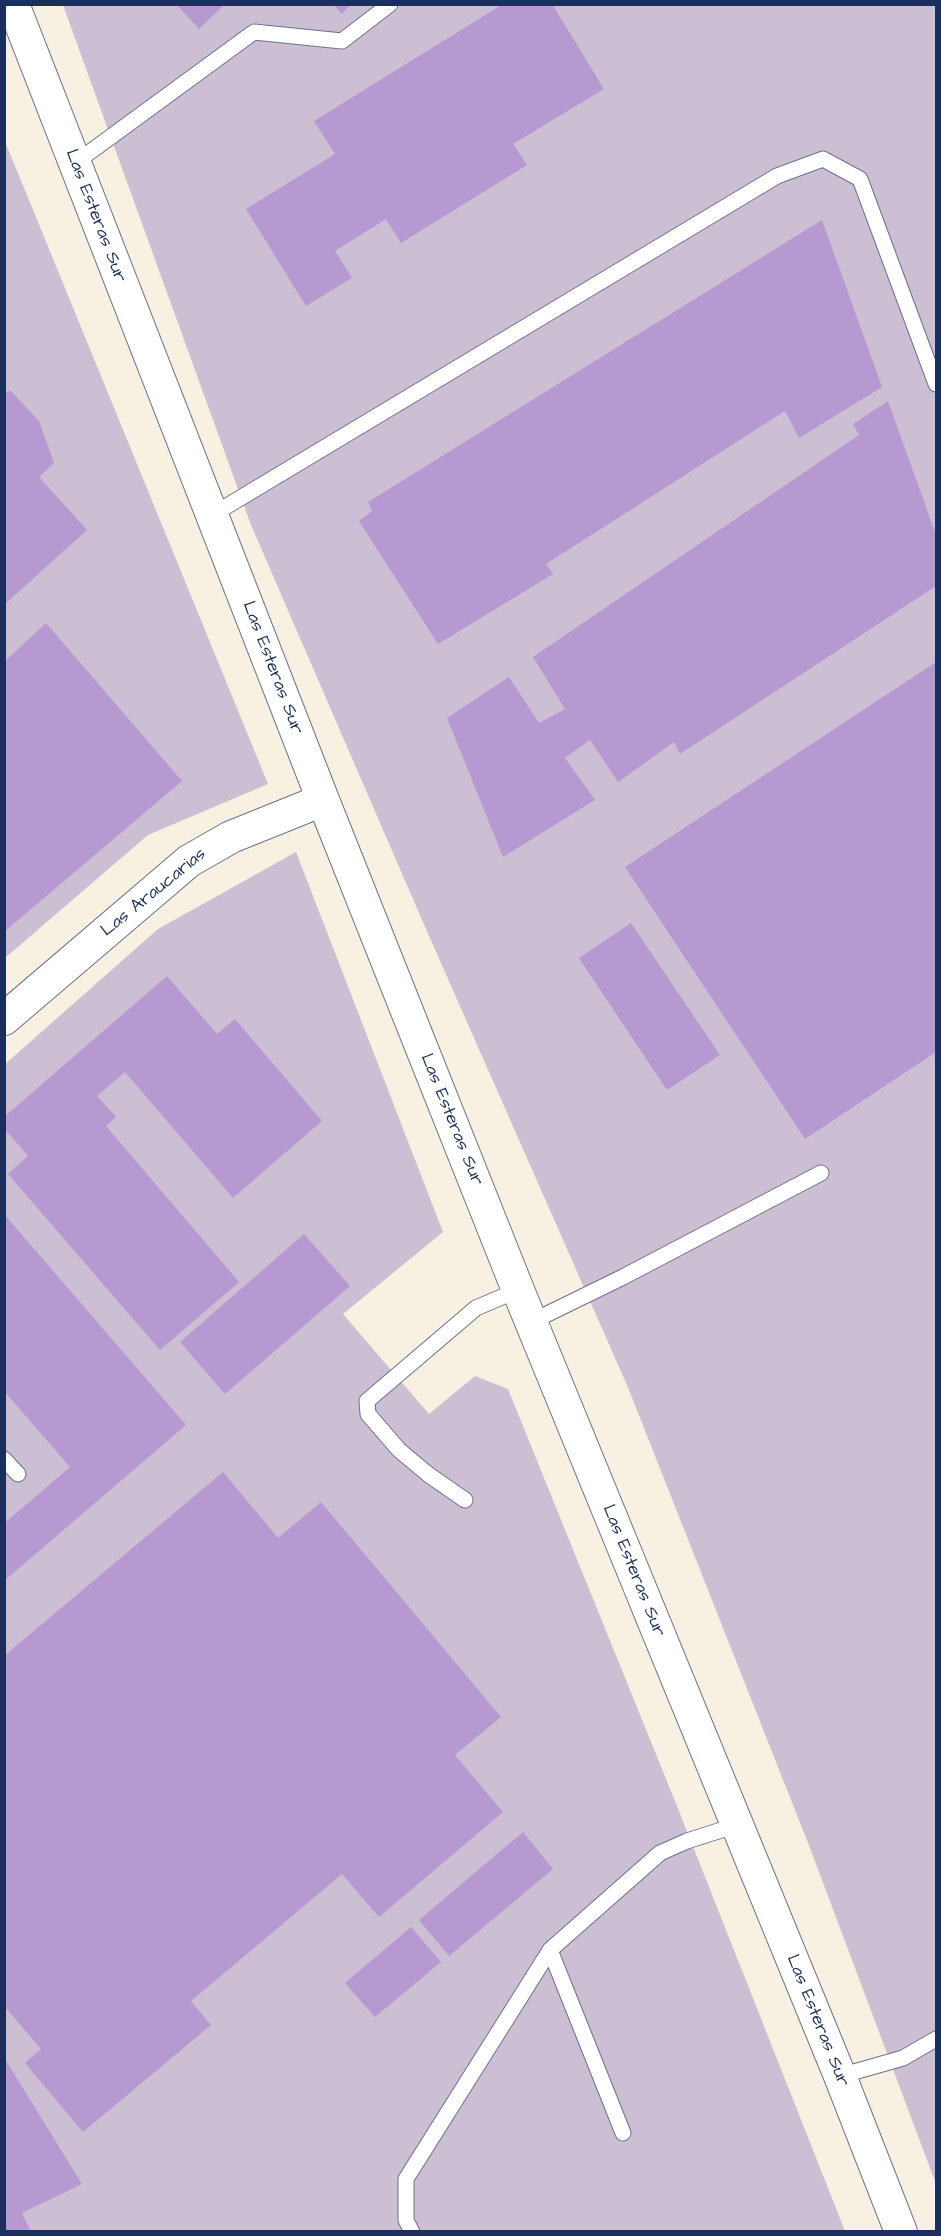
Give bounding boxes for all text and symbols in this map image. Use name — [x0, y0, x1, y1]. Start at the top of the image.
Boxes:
street label: Las Esteras Sur — [60, 147, 130, 285]
street label: Las Esteras Sur — [237, 599, 307, 737]
street label: Las Araucarias — [97, 844, 211, 942]
street label: Las Esteras Sur — [415, 1051, 487, 1189]
street label: Las Esteras Sur — [597, 1502, 669, 1640]
street label: Las Esteras Sur — [781, 1952, 853, 2090]

